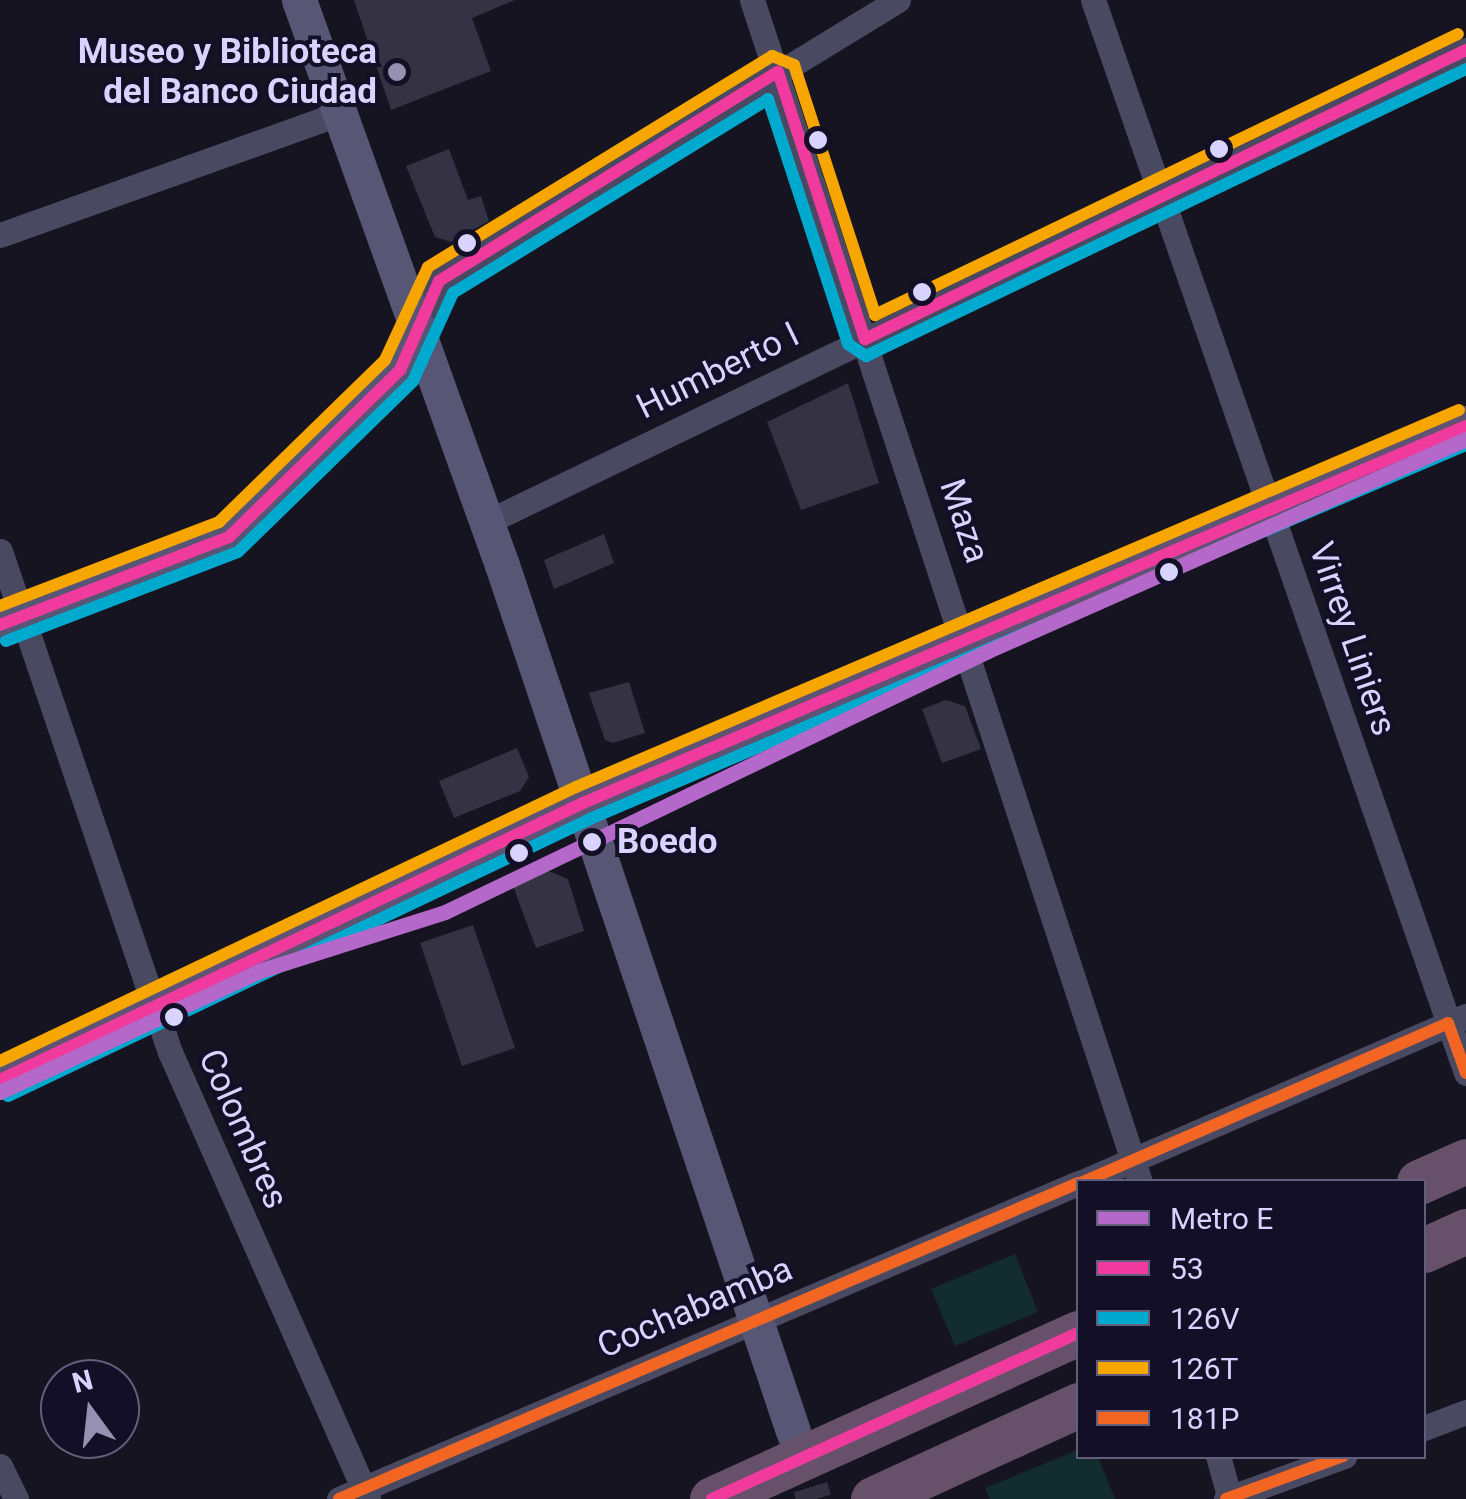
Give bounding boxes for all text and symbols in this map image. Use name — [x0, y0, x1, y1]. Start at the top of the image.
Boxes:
place label: Museo y Biblioteca del Banco Ciudad — [78, 31, 377, 113]
marker: Museo y Biblioteca del Banco Ciudad — [386, 61, 408, 83]
unlabelled marker — [808, 130, 828, 150]
unlabelled marker — [1209, 139, 1229, 159]
unlabelled marker — [457, 233, 477, 253]
unlabelled marker — [912, 282, 932, 302]
street label: Humberto I — [630, 314, 806, 428]
street label: Maza — [930, 474, 998, 568]
street label: Virrey Liniers — [1299, 537, 1405, 741]
unlabelled marker — [1159, 562, 1179, 582]
place label: Boedo — [617, 821, 717, 863]
marker: Boedo — [576, 826, 608, 858]
unlabelled marker — [509, 843, 529, 863]
unlabelled marker — [164, 1007, 184, 1027]
street label: Colombres — [189, 1043, 297, 1215]
legend — [1076, 1179, 1426, 1459]
text: Metro E — [1170, 1201, 1273, 1236]
street label: Cochabamba — [591, 1248, 799, 1368]
text: 53 — [1170, 1251, 1204, 1286]
text: 126V — [1170, 1301, 1240, 1336]
text: 126T — [1170, 1351, 1238, 1386]
north arrow — [40, 1359, 140, 1459]
text: N — [69, 1363, 96, 1400]
text: 181P — [1170, 1401, 1240, 1436]

